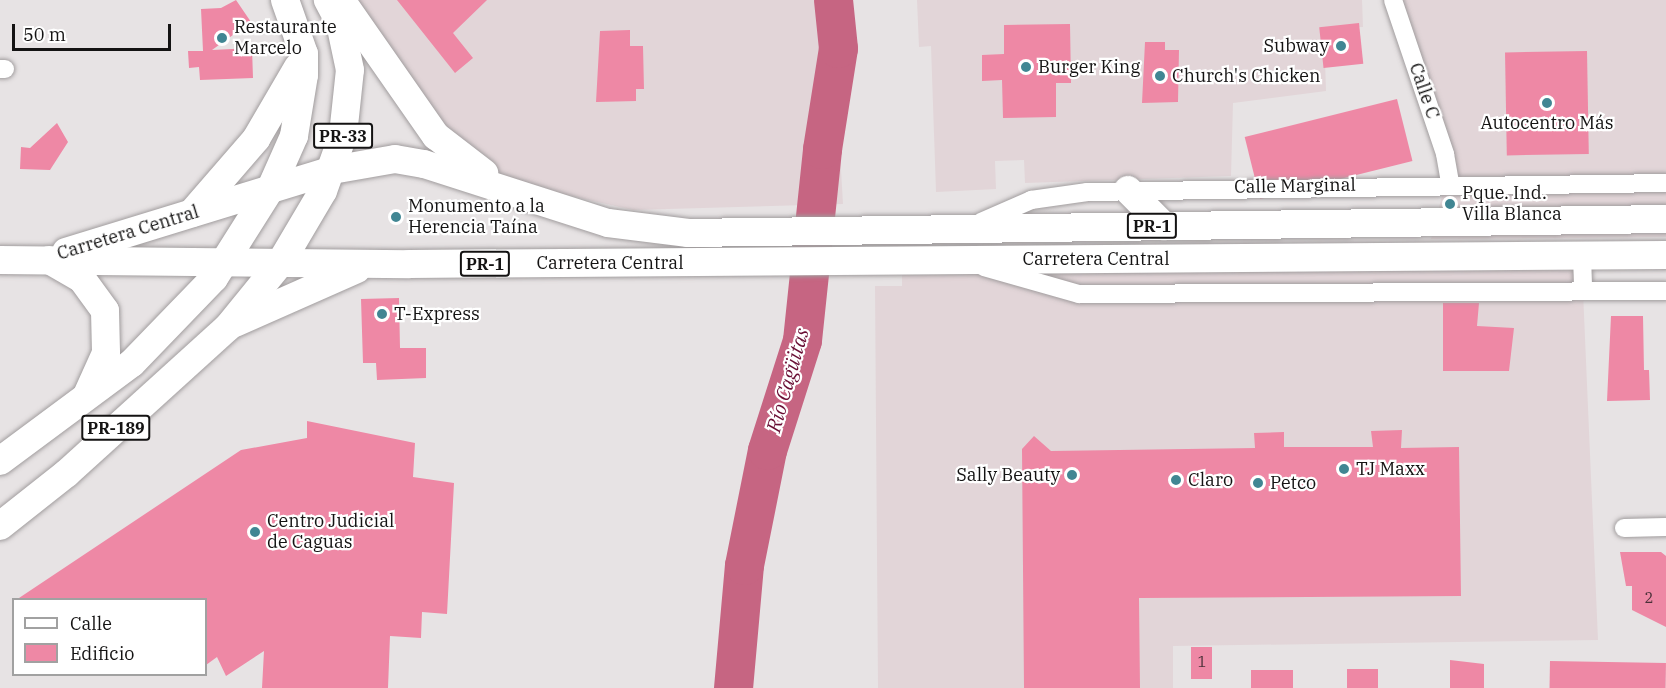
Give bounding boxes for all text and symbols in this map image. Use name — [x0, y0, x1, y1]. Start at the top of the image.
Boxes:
scale bar — [15, 12, 174, 50]
place label: Restaurante Marcelo — [234, 17, 337, 60]
text: 50 m — [23, 23, 66, 46]
marker: Restaurante Marcelo — [215, 31, 229, 45]
place label: Subway — [1263, 35, 1329, 57]
marker: Subway — [1334, 39, 1348, 53]
place label: Burger King — [1038, 56, 1140, 78]
marker: Burger King — [1019, 60, 1033, 74]
street label: Calle C — [1404, 60, 1444, 122]
place label: Church's Chicken — [1172, 65, 1320, 87]
marker: Church's Chicken — [1153, 69, 1167, 83]
marker: Autocentro Más — [1540, 96, 1554, 110]
place label: Autocentro Más — [1480, 112, 1614, 134]
road number: PR-33 — [313, 123, 373, 149]
street label: Calle Marginal — [1234, 174, 1356, 198]
place label: Pque. Ind. Villa Blanca — [1462, 183, 1562, 226]
place label: Monumento a la Herencia Taína — [408, 196, 545, 238]
marker: Pque. Ind. Villa Blanca — [1443, 197, 1457, 211]
street label: Carretera Central — [54, 201, 202, 265]
marker: Monumento a la Herencia Taína — [389, 210, 403, 224]
road number: PR-1 — [1126, 213, 1178, 239]
street label: Carretera Central — [1022, 248, 1170, 270]
road number: PR-1 — [460, 251, 510, 277]
street label: Carretera Central — [536, 252, 684, 274]
place label: T-Express — [394, 303, 480, 325]
marker: T-Express — [375, 307, 389, 321]
water label: Río Cagüitas — [761, 325, 813, 435]
road number: PR-189 — [80, 415, 152, 441]
place label: TJ Maxx — [1356, 458, 1425, 480]
marker: TJ Maxx — [1337, 462, 1351, 476]
place label: Sally Beauty — [956, 464, 1060, 486]
marker: Sally Beauty — [1065, 468, 1079, 482]
place label: Claro — [1188, 469, 1233, 491]
place label: Petco — [1270, 472, 1316, 494]
marker: Claro — [1169, 473, 1183, 487]
marker: Petco — [1251, 476, 1265, 490]
place label: Centro Judicial de Caguas — [267, 511, 394, 554]
marker: Centro Judicial de Caguas — [248, 525, 262, 539]
house number: 2 — [1645, 589, 1653, 607]
legend — [12, 598, 207, 676]
text: Calle — [70, 612, 112, 635]
text: Edificio — [70, 642, 134, 665]
house number: 1 — [1198, 653, 1206, 671]

